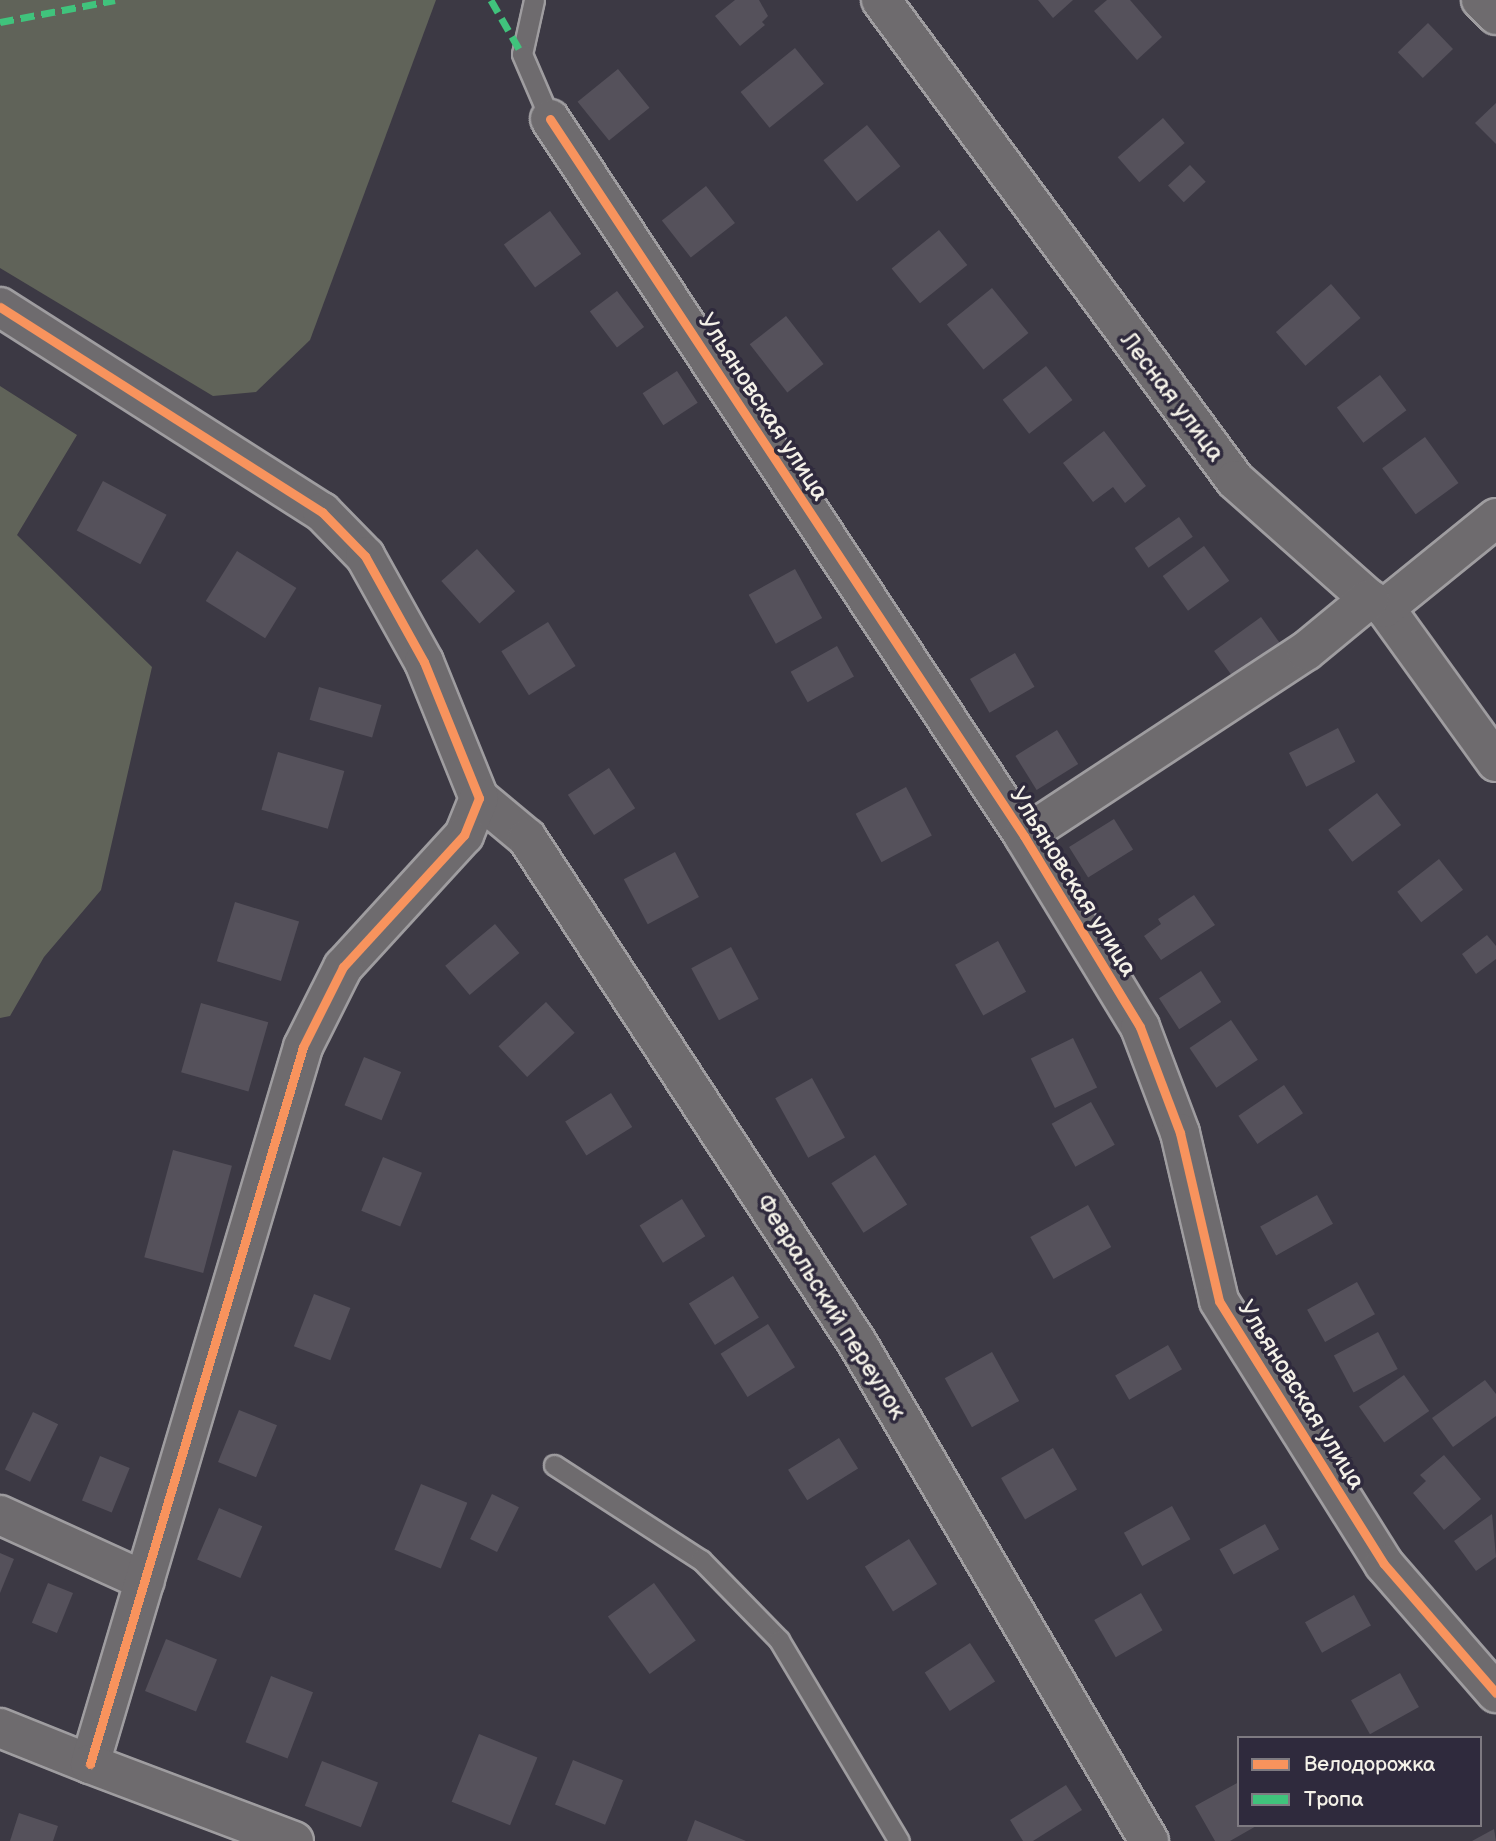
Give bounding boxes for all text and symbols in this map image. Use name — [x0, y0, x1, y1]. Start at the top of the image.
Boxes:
street label: Ульяновская улица — [692, 308, 834, 506]
street label: Лесная улица — [1114, 327, 1230, 467]
street label: Ульяновская улица — [1003, 782, 1143, 982]
street label: Февральский переулок — [750, 1189, 912, 1425]
street label: Ульяновская улица — [1231, 1295, 1371, 1495]
legend — [1237, 1736, 1482, 1827]
text: Велодорожка — [1304, 1752, 1435, 1777]
text: Тропа — [1304, 1787, 1364, 1812]

